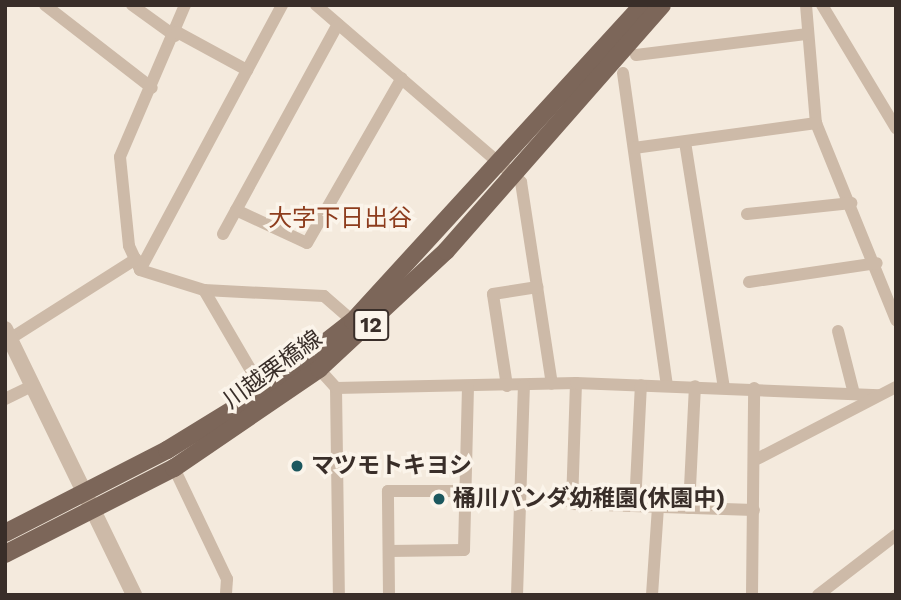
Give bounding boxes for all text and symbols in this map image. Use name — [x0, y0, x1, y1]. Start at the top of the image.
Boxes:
district label: 大字下日出谷 — [268, 205, 412, 233]
road number: 12 — [352, 308, 390, 342]
street label: 川越栗橋線 — [218, 325, 328, 415]
place label: マツモトキヨシ — [311, 452, 472, 480]
marker: マツモトキヨシ — [289, 458, 305, 474]
place label: 桶川パンダ幼稚園(休園中) — [453, 485, 724, 513]
marker: 桶川パンダ幼稚園(休園中) — [431, 491, 447, 507]

